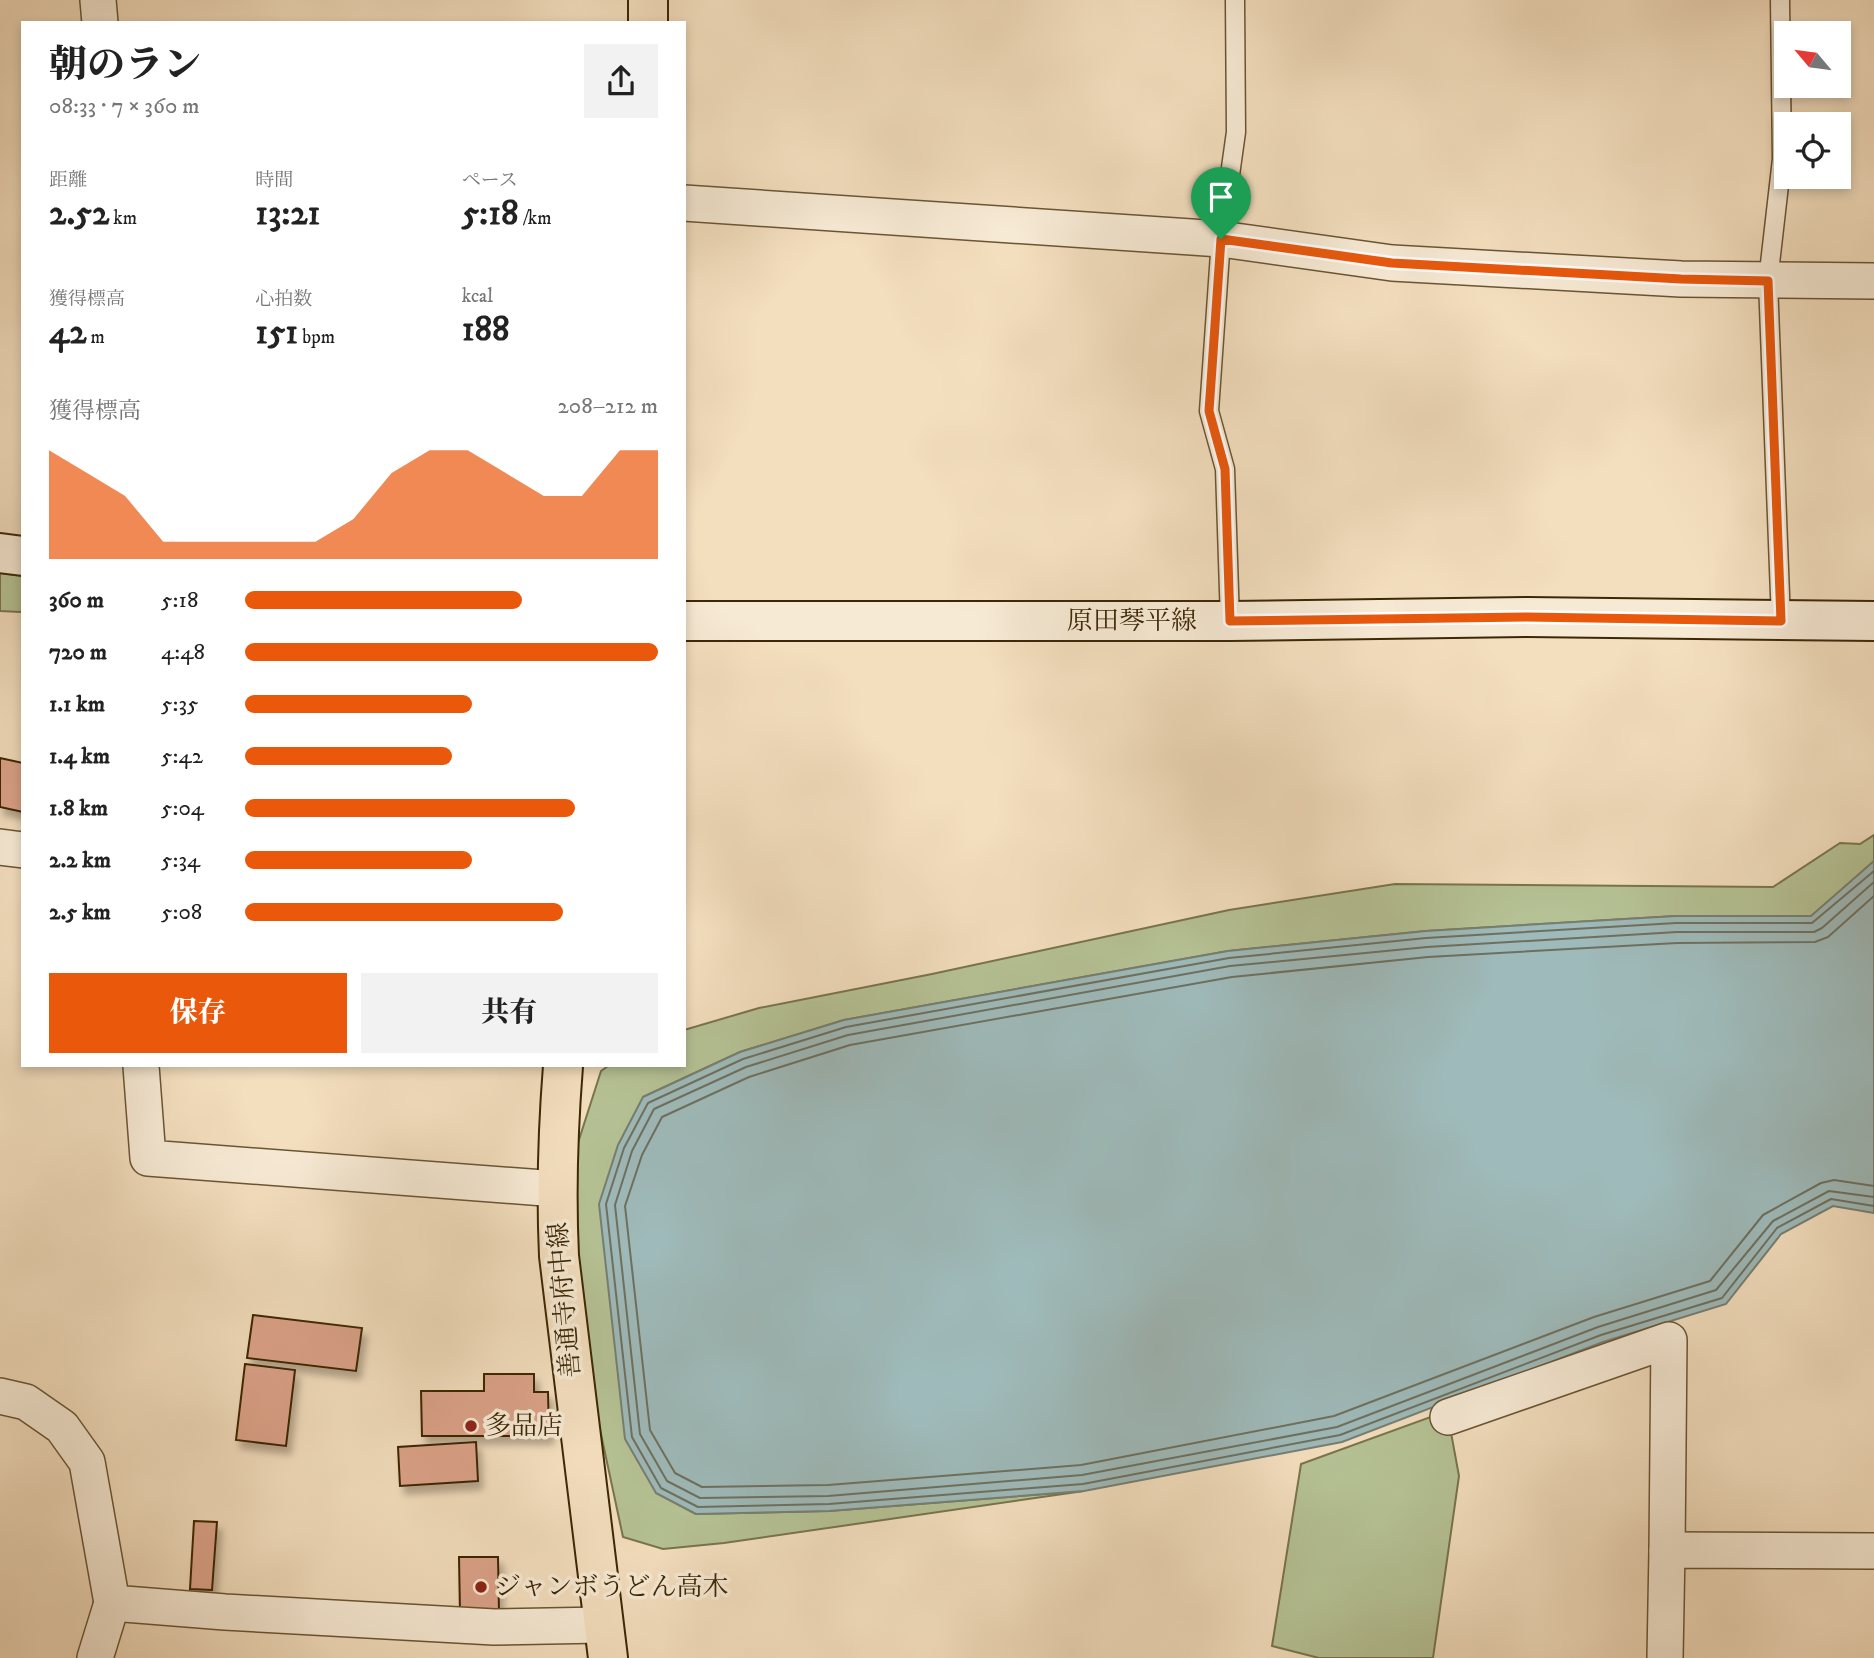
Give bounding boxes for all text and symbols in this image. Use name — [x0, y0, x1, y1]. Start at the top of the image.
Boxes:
north arrow — [1774, 21, 1852, 98]
map controls — [1774, 21, 1851, 189]
text: 朝のラン — [49, 42, 201, 90]
button: share — [584, 44, 658, 118]
text: 08:33 · 7 × 360 m — [49, 92, 200, 121]
button: locate — [1774, 112, 1851, 189]
pin — [1191, 167, 1251, 239]
text: 距離 — [49, 169, 87, 192]
text: 時間 — [255, 169, 293, 192]
text: ペース — [462, 169, 518, 192]
icon: arrive — [1202, 178, 1240, 216]
text: 2.52 — [49, 192, 109, 236]
text: 13:21 — [255, 192, 320, 236]
text: 5:18 — [462, 192, 519, 236]
text: km — [109, 207, 137, 230]
text: /km — [519, 207, 552, 230]
text: kcal — [462, 285, 493, 308]
text: 獲得標高 — [49, 288, 125, 311]
text: 心拍数 — [255, 288, 312, 311]
text: 188 — [462, 308, 510, 352]
text: 42 — [49, 311, 86, 355]
text: 151 — [255, 311, 298, 355]
text: m — [86, 326, 105, 349]
text: bpm — [298, 326, 335, 349]
text: 208–212 m — [557, 392, 658, 421]
text: 獲得標高 — [49, 397, 141, 426]
text: 360 m — [49, 586, 104, 615]
text: 5:18 — [161, 586, 198, 615]
street label: 原田琴平線 — [1067, 605, 1197, 638]
text: 720 m — [49, 638, 107, 667]
text: 4:48 — [161, 638, 205, 667]
text: 1.1 km — [49, 690, 105, 719]
text: 5:35 — [161, 690, 198, 719]
text: 1.4 km — [49, 742, 110, 771]
text: 5:42 — [161, 742, 203, 771]
text: 1.8 km — [49, 794, 108, 823]
text: 5:04 — [161, 794, 204, 823]
text: 2.2 km — [49, 846, 111, 875]
text: 5:34 — [161, 846, 200, 875]
text: 2.5 km — [49, 898, 111, 927]
text: 5:08 — [161, 898, 202, 927]
button: 保存 — [49, 973, 347, 1053]
button: 共有 — [361, 973, 658, 1053]
street label: 善通寺府中線 — [542, 1221, 588, 1379]
place label: 多品店 — [485, 1410, 563, 1443]
marker: 多品店 — [463, 1418, 479, 1434]
place label: ジャンボうどん高木 — [495, 1571, 728, 1604]
marker: ジャンボうどん高木 — [473, 1579, 489, 1595]

